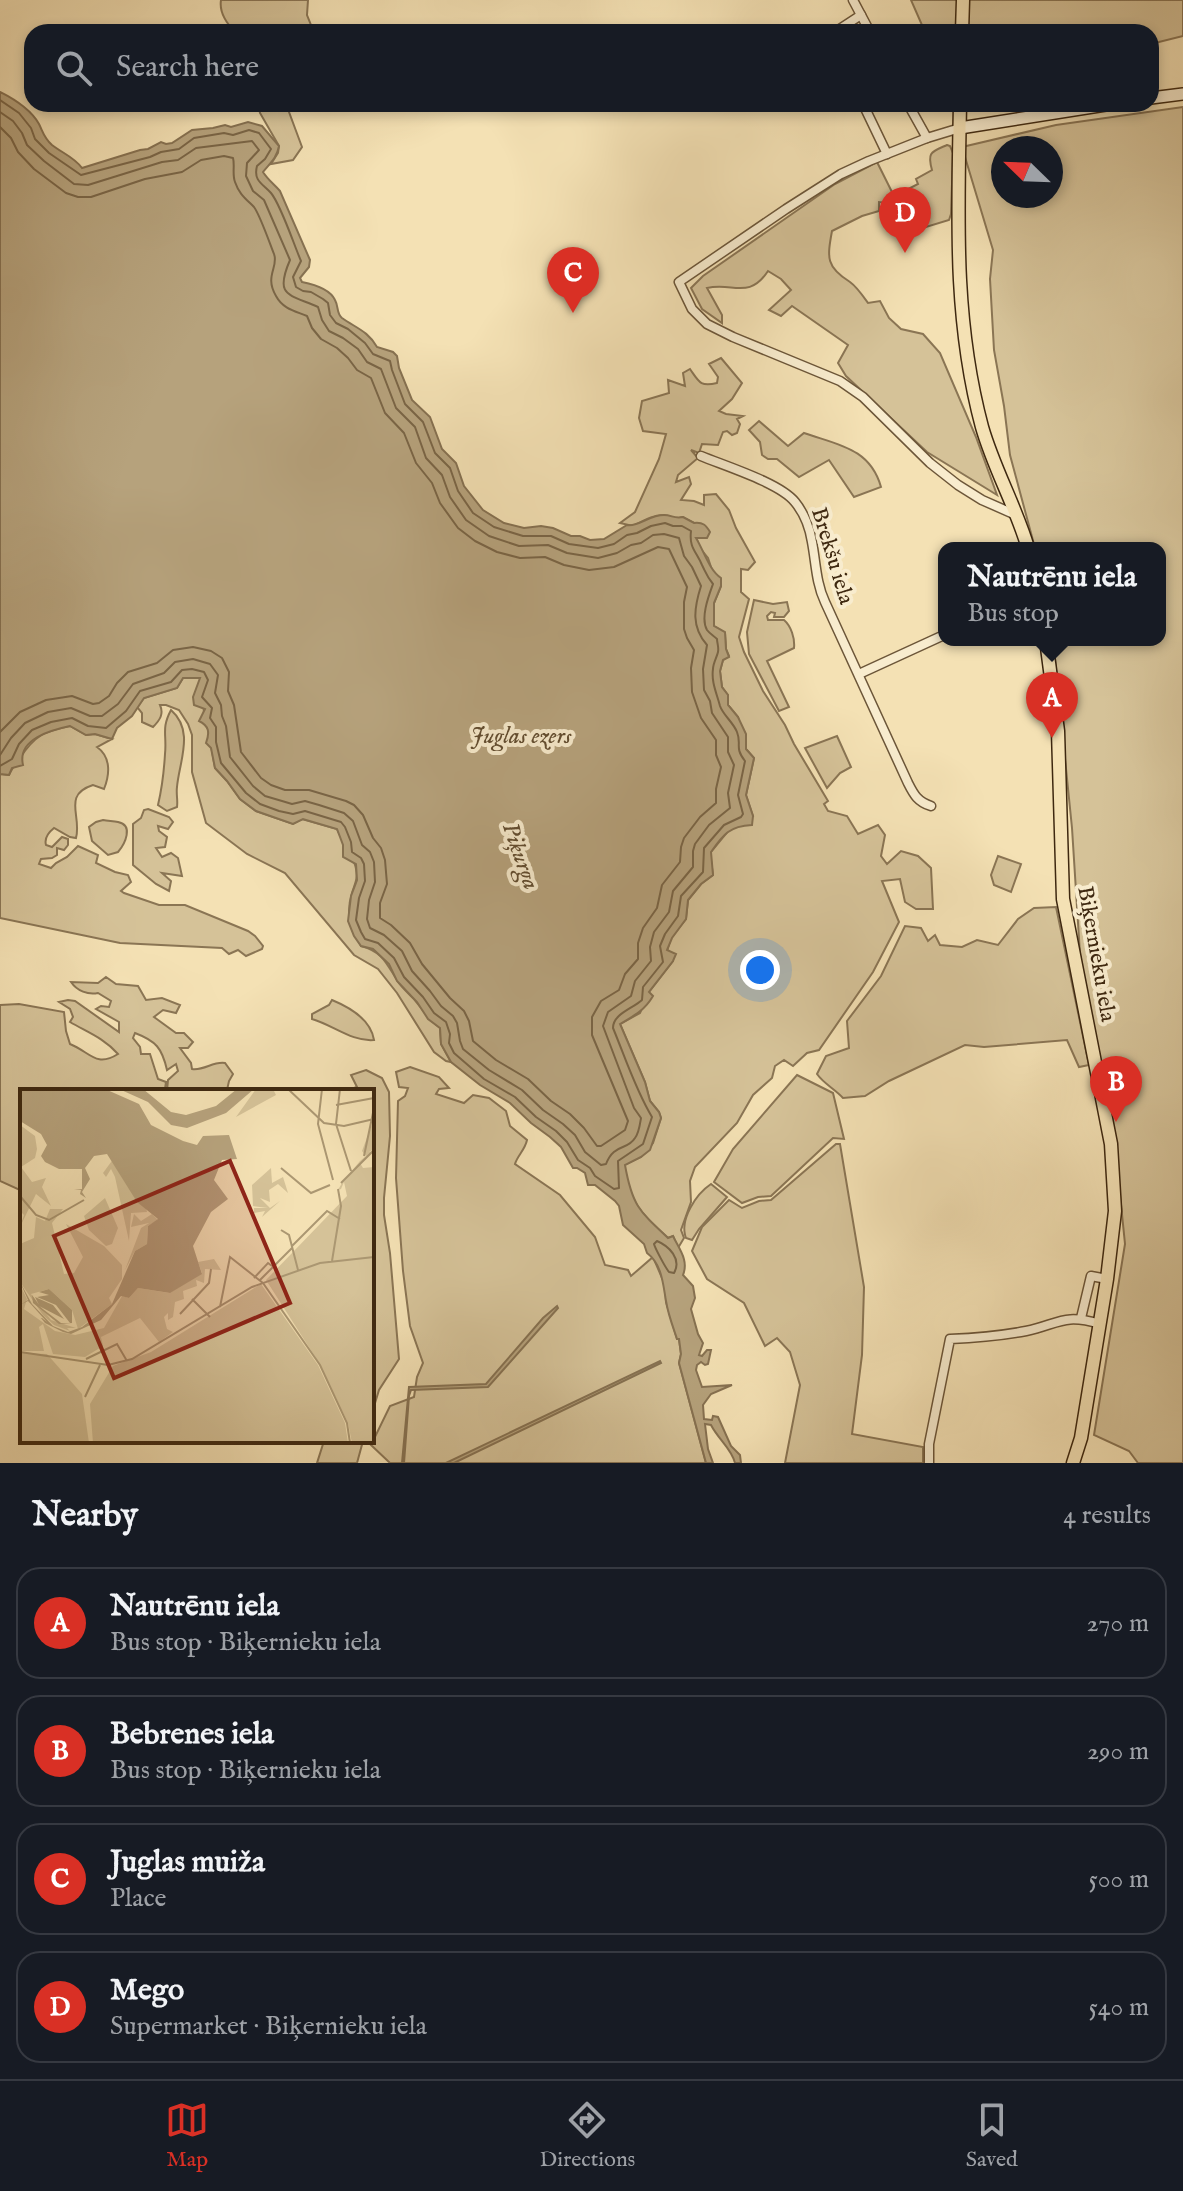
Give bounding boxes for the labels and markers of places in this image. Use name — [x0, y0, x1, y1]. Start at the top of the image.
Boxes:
pin: D — [879, 187, 931, 253]
pin: C — [547, 247, 599, 313]
pin: A — [1026, 672, 1078, 738]
pin: B — [1090, 1056, 1142, 1122]

